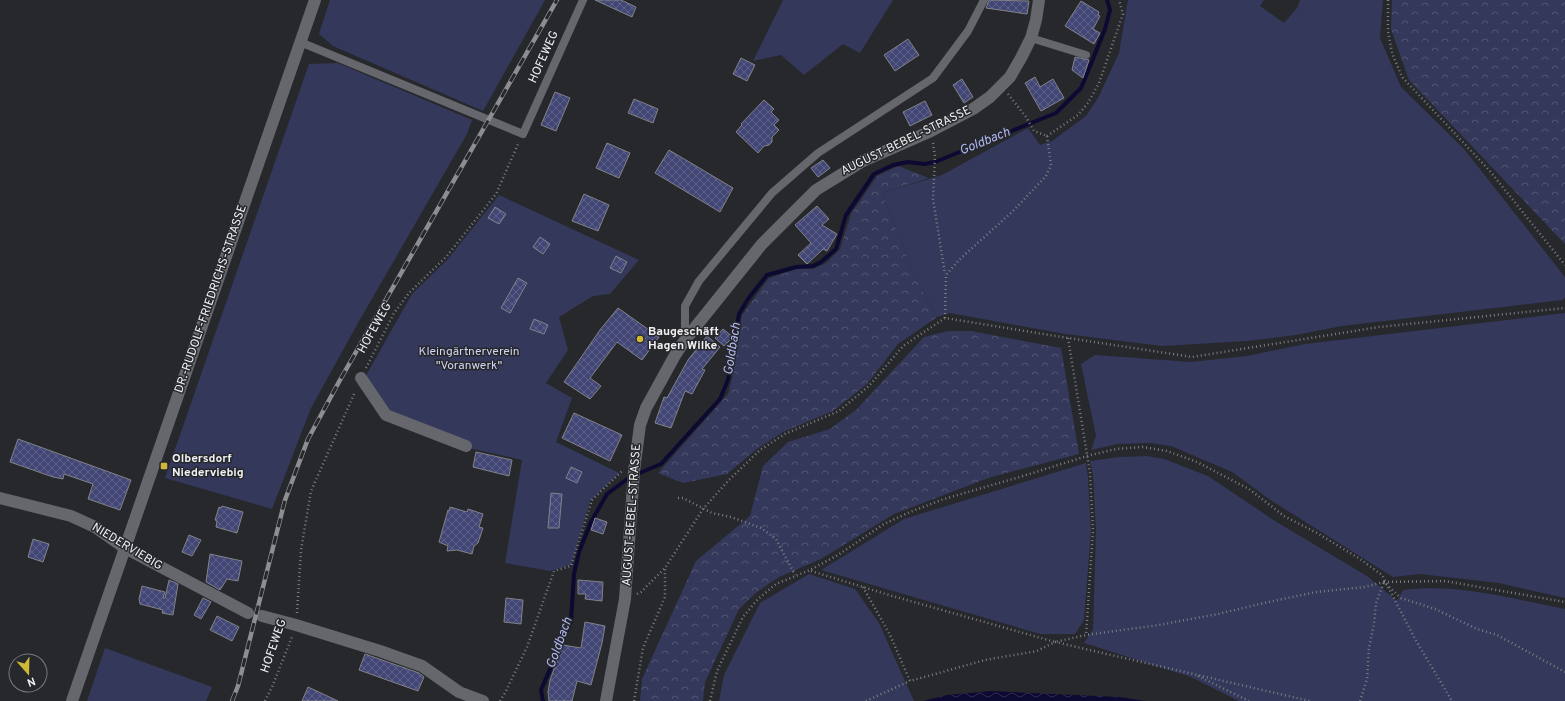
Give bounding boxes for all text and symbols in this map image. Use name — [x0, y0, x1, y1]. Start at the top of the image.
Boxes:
street label: HOFEWEG — [525, 28, 563, 86]
street label: AUGUST-BEBEL-STRASSE — [838, 103, 974, 179]
water label: Goldbach — [957, 125, 1013, 159]
street label: DR.-RUDOLF-FRIEDRICHS-STRASSE — [171, 203, 251, 395]
street label: HOFEWEG — [354, 300, 396, 356]
water label: Goldbach — [721, 322, 745, 376]
place label: Baugeschäft Hagen Wilke — [648, 324, 719, 354]
marker: Baugeschäft Hagen Wilke — [635, 334, 645, 344]
park label: Kleingärtnerverein "Voranwerk" — [418, 344, 520, 374]
street label: AUGUST-BEBEL-STRASSE — [619, 443, 645, 587]
place label: Olbersdorf Niederviebig — [172, 451, 244, 481]
marker: Olbersdorf Niederviebig — [159, 461, 169, 471]
street label: NIEDERVIEBIG — [89, 520, 165, 574]
water label: Goldbach — [543, 615, 577, 671]
street label: HOFEWEG — [257, 617, 291, 675]
north arrow — [8, 653, 48, 693]
text: N — [25, 674, 37, 689]

